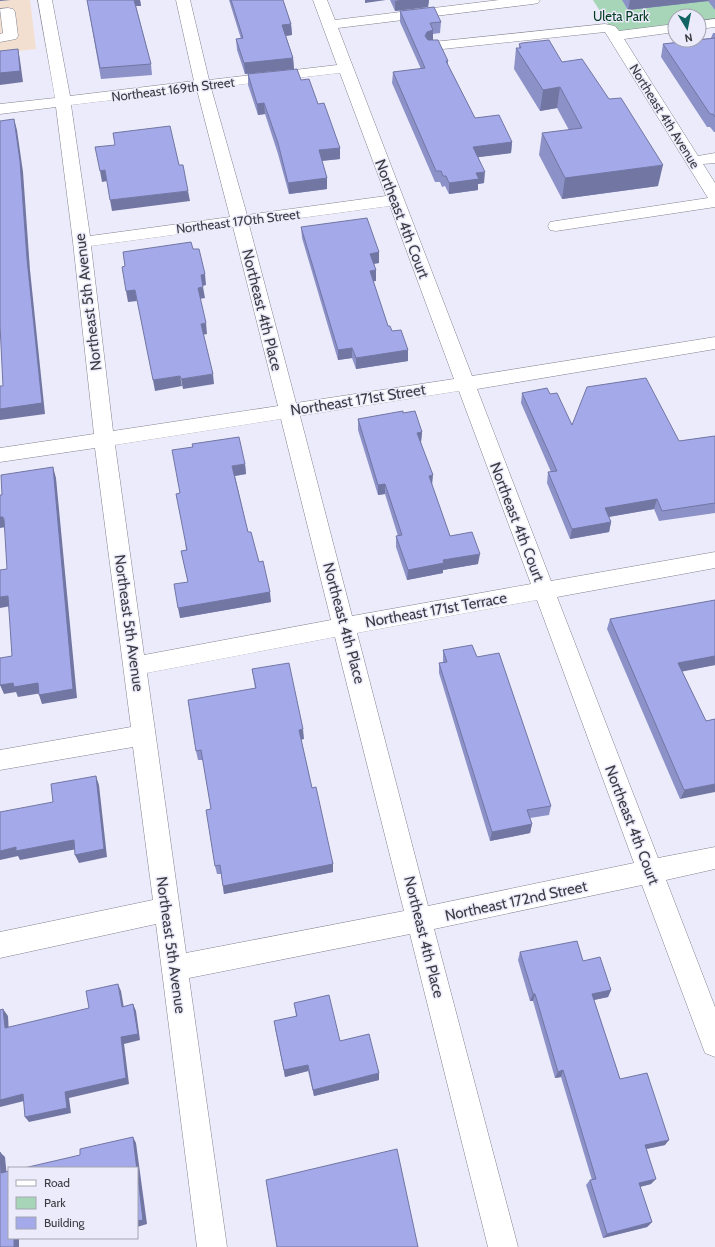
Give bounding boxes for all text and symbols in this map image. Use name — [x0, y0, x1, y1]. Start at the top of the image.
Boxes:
park label: Uleta Park — [593, 8, 649, 24]
north arrow — [667, 8, 707, 48]
text: N — [684, 30, 694, 45]
street label: Northeast 4th Avenue — [626, 61, 704, 172]
street label: Northeast 169th Street — [110, 73, 236, 104]
street label: Northeast 4th Court — [371, 157, 433, 281]
street label: Northeast 170th Street — [175, 205, 301, 237]
street label: Northeast 5th Avenue — [71, 232, 105, 372]
street label: Northeast 4th Place — [238, 247, 286, 373]
street label: Northeast 171st Street — [289, 380, 427, 420]
street label: Northeast 4th Court — [486, 460, 548, 584]
street label: Northeast 5th Avenue — [110, 553, 148, 693]
street label: Northeast 4th Place — [319, 560, 369, 686]
street label: Northeast 171st Terrace — [364, 589, 509, 631]
street label: Northeast 4th Court — [601, 763, 663, 887]
street label: Northeast 4th Place — [400, 874, 448, 1000]
street label: Northeast 5th Avenue — [152, 875, 190, 1015]
street label: Northeast 172nd Street — [443, 877, 589, 925]
legend — [8, 1167, 138, 1239]
text: Road — [44, 1175, 70, 1190]
text: Park — [44, 1195, 66, 1210]
text: Building — [44, 1215, 86, 1230]

